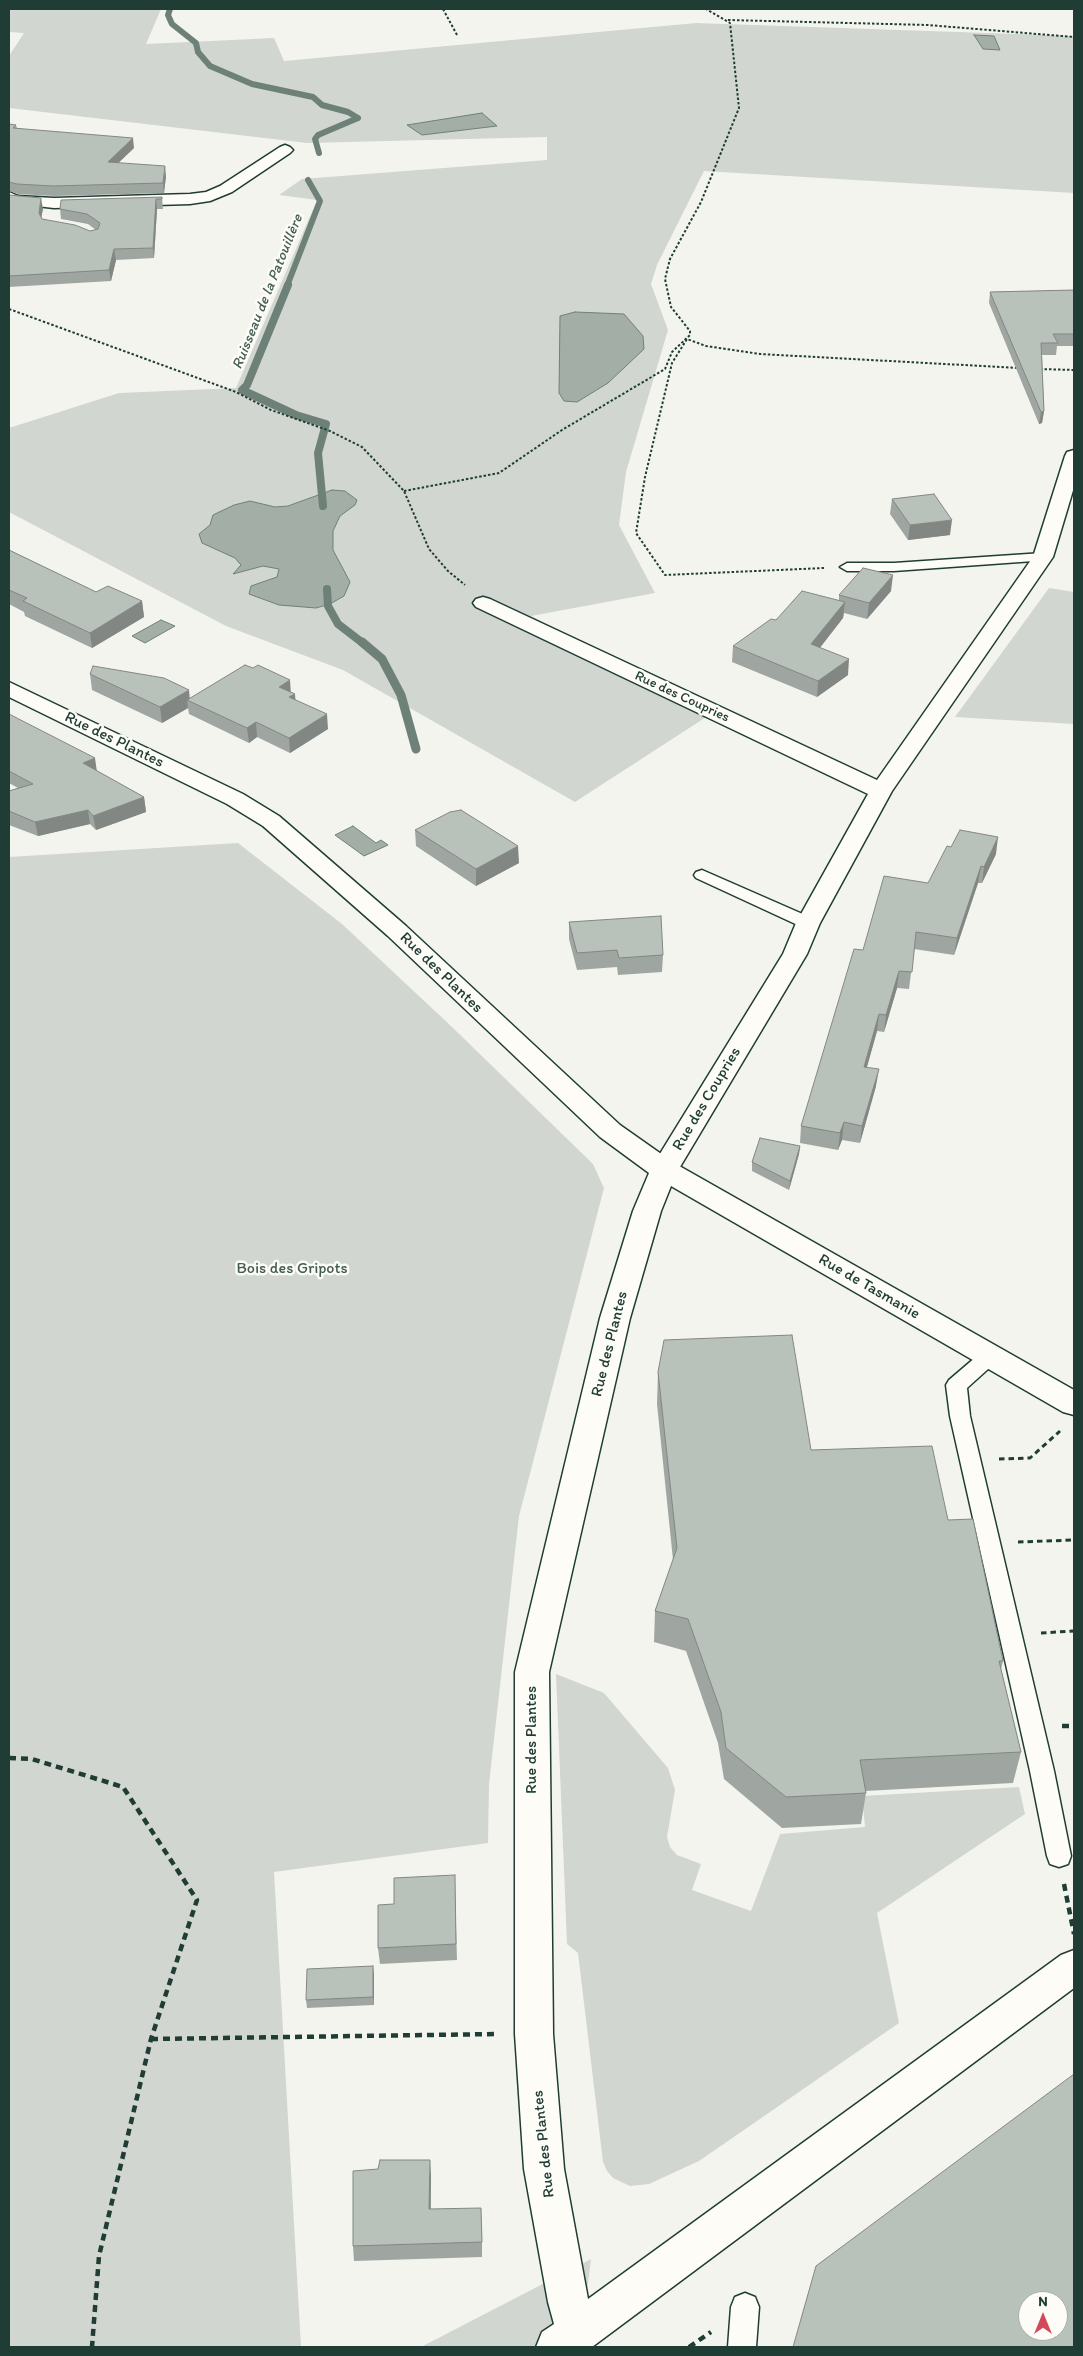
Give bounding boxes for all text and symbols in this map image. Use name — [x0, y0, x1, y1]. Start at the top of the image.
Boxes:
water label: Ruisseau de la Patouillère — [229, 212, 307, 372]
street label: Rue des Coupries — [632, 668, 732, 726]
street label: Rue des Plantes — [61, 708, 167, 772]
street label: Rue des Plantes — [395, 929, 487, 1017]
street label: Rue des Coupries — [669, 1044, 745, 1154]
street label: Rue de Tasmanie — [815, 1250, 923, 1324]
park label: Bois des Gripots — [236, 1259, 348, 1279]
street label: Rue des Plantes — [588, 1289, 632, 1399]
street label: Rue des Plantes — [522, 1686, 542, 1794]
street label: Rue des Plantes — [529, 2089, 559, 2199]
north arrow — [1018, 2291, 1068, 2341]
text: N — [1038, 2293, 1048, 2310]

